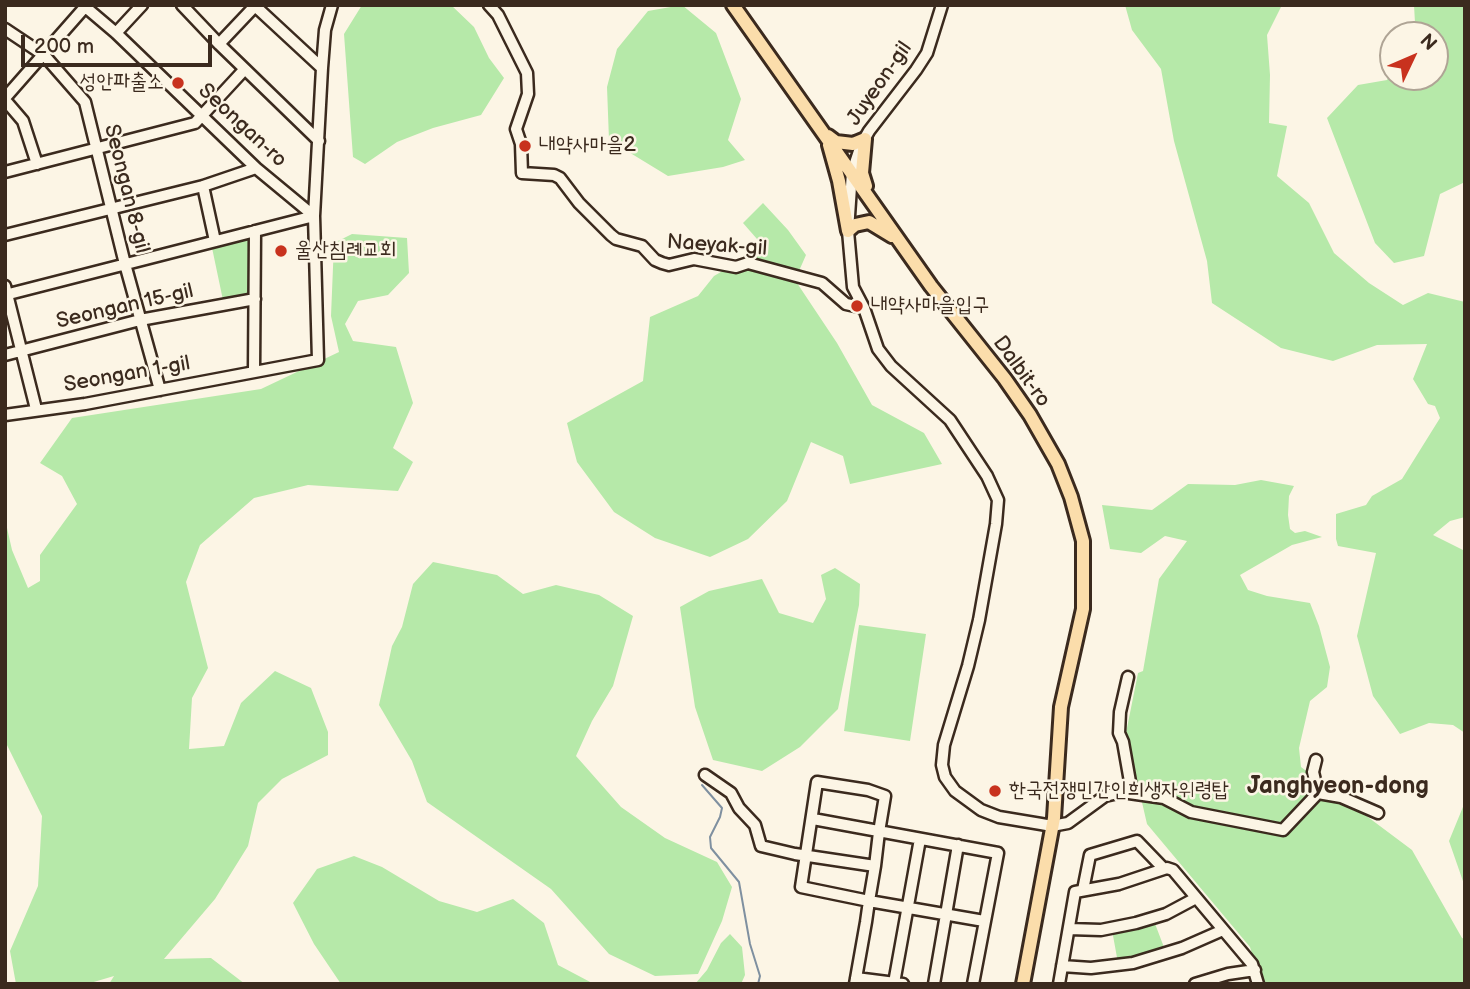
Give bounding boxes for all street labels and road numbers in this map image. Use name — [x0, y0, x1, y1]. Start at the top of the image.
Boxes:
street label: Juyeon-gil — [842, 37, 918, 131]
street label: Seongan-ro — [193, 79, 291, 173]
street label: Seongan 8-gil — [98, 122, 154, 256]
street label: Naeyak-gil — [666, 230, 768, 262]
street label: Seongan 15-gil — [54, 279, 196, 335]
street label: Dalbit-ro — [987, 332, 1055, 412]
street label: Seongan 1-gil — [62, 351, 192, 399]

